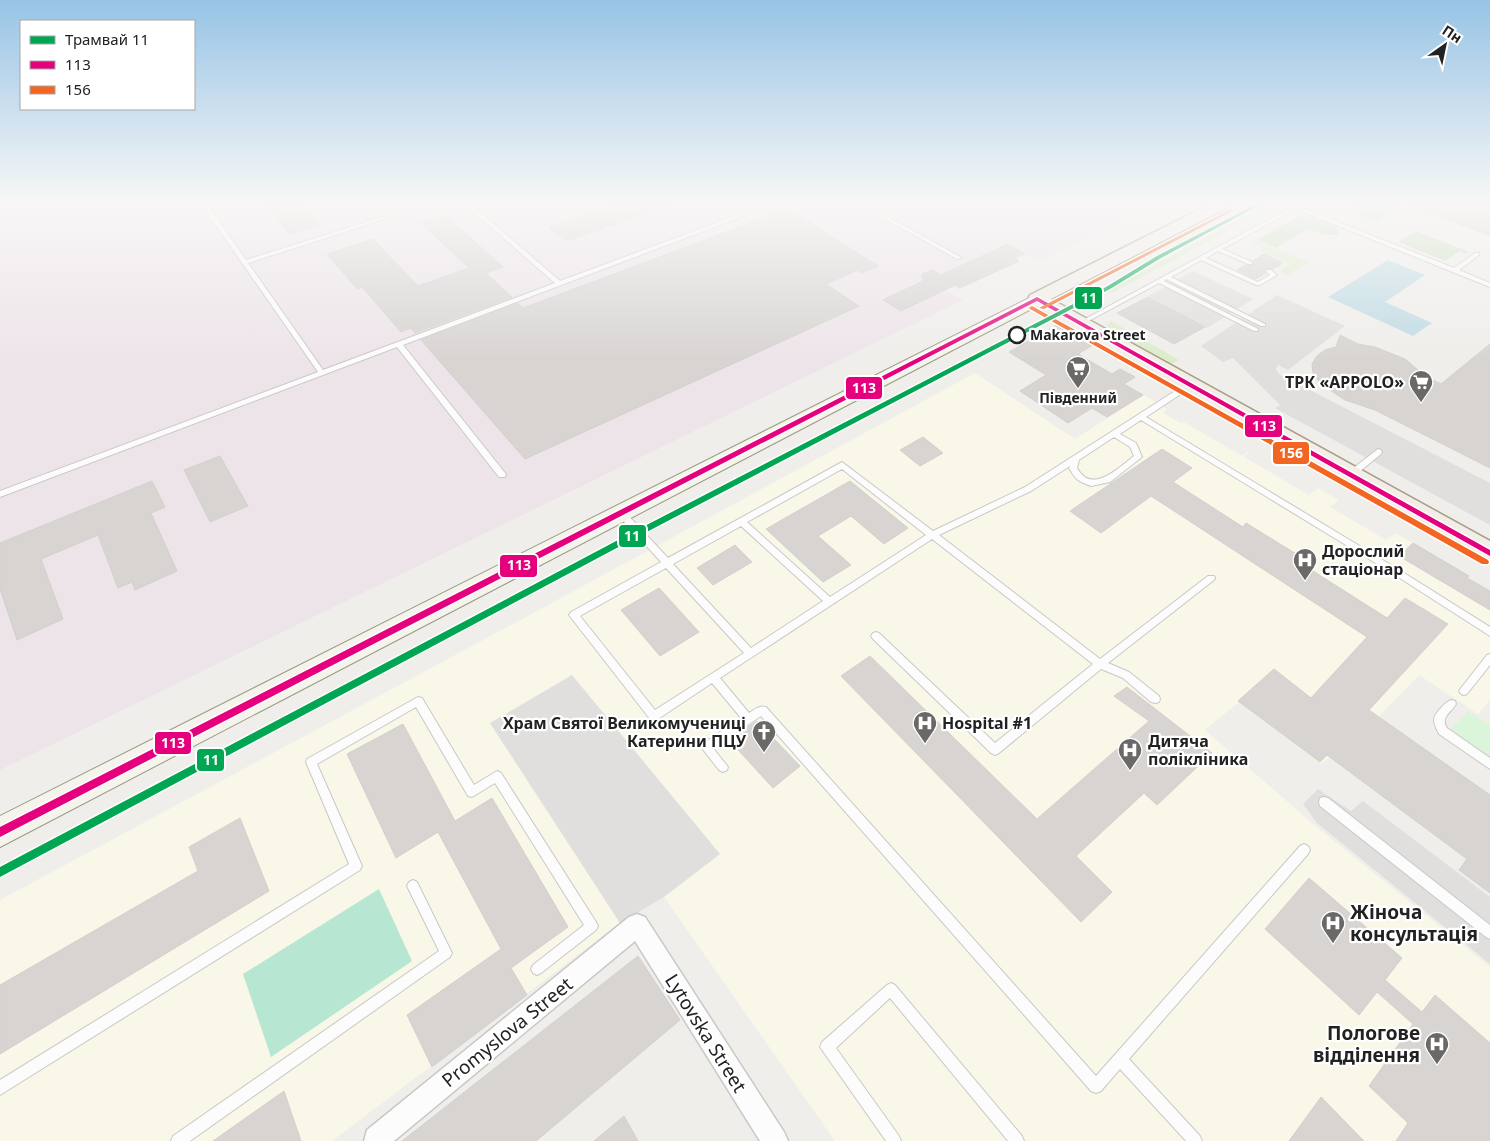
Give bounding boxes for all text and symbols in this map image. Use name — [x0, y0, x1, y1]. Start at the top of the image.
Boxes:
legend — [20, 20, 195, 110]
north arrow — [1420, 20, 1470, 70]
text: Пн — [1439, 20, 1466, 47]
text: Трамвай 11 — [65, 29, 149, 49]
text: 113 — [65, 54, 91, 74]
text: 156 — [65, 79, 91, 99]
line badge: 11 — [1074, 286, 1103, 310]
text: 11 — [1081, 288, 1097, 307]
place label: Makarova Street — [1030, 325, 1146, 344]
marker: Makarova Street — [1008, 326, 1026, 344]
supermarket icon: Південний — [1065, 355, 1091, 389]
supermarket icon: ТРК «APPOLO» — [1408, 369, 1434, 403]
place label: ТРК «APPOLO» — [1285, 371, 1404, 393]
line badge: 113 — [845, 376, 883, 400]
text: 113 — [852, 378, 876, 397]
place label: Південний — [1039, 388, 1117, 407]
line badge: 113 — [1244, 414, 1283, 438]
text: 113 — [1252, 416, 1276, 435]
line badge: 156 — [1272, 441, 1310, 465]
text: 156 — [1279, 443, 1303, 462]
line badge: 11 — [618, 524, 647, 548]
text: 11 — [624, 526, 640, 545]
place label: Дорослий стаціонар — [1322, 540, 1404, 580]
hospital icon: Дорослий стаціонар — [1292, 547, 1318, 581]
line badge: 113 — [499, 554, 538, 578]
text: 113 — [507, 555, 531, 574]
hospital icon: Hospital #1 — [912, 710, 938, 744]
place label: Храм Святої Великомучениці Катерини ПЦУ — [503, 712, 747, 752]
place label: Hospital #1 — [942, 712, 1032, 734]
church icon: Храм Святої Великомучениці Катерини ПЦУ — [751, 719, 777, 753]
place label: Дитяча полікліника — [1148, 730, 1248, 770]
line badge: 113 — [154, 731, 192, 755]
text: 113 — [161, 733, 185, 752]
hospital icon: Дитяча полікліника — [1117, 737, 1143, 771]
line badge: 11 — [196, 748, 225, 772]
text: 11 — [203, 750, 219, 769]
place label: Жіноча консультація — [1350, 899, 1478, 947]
hospital icon: Жіноча консультація — [1320, 910, 1346, 944]
street label: Lytovska Street — [659, 969, 753, 1097]
street label: Promyslova Street — [436, 971, 578, 1093]
place label: Пологове відділення — [1313, 1020, 1420, 1068]
hospital icon: Пологове відділення — [1424, 1031, 1450, 1065]

